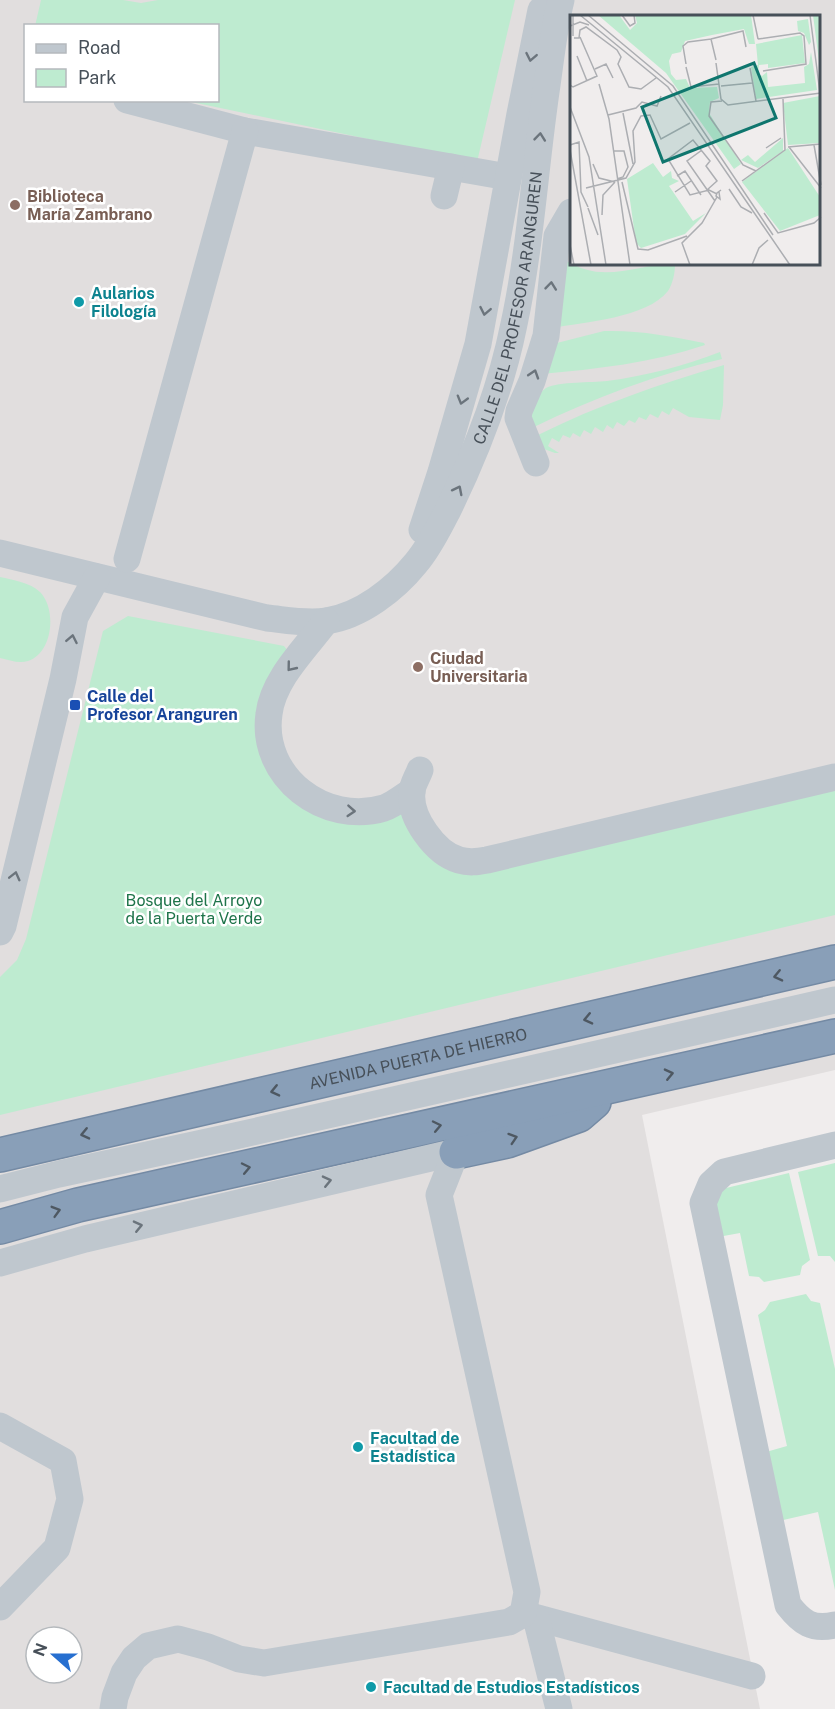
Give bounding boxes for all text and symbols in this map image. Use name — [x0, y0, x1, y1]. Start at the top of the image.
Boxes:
inset map — [570, 15, 820, 266]
legend — [24, 24, 219, 102]
text: Road — [78, 37, 121, 58]
one-way arrow — [525, 52, 538, 62]
text: Park — [78, 67, 116, 88]
one-way arrow — [533, 133, 546, 142]
street label: CALLE DEL PROFESOR ARANGUREN — [469, 170, 546, 447]
place label: Biblioteca María Zambrano — [27, 187, 152, 224]
marker: Biblioteca María Zambrano — [8, 198, 22, 212]
one-way arrow — [544, 281, 557, 291]
place label: Aularios Filología — [91, 284, 156, 321]
marker: Aularios Filología — [72, 295, 86, 309]
one-way arrow — [479, 306, 492, 316]
one-way arrow — [527, 369, 539, 380]
one-way arrow — [457, 394, 469, 405]
one-way arrow — [450, 485, 462, 496]
one-way arrow — [65, 634, 77, 643]
place label: Ciudad Universitaria — [430, 649, 528, 686]
one-way arrow — [287, 660, 298, 671]
marker: Ciudad Universitaria — [411, 660, 425, 674]
place label: Calle del Profesor Aranguren — [87, 687, 238, 724]
marker: Calle del Profesor Aranguren — [68, 698, 82, 712]
one-way arrow — [346, 804, 355, 817]
one-way arrow — [8, 871, 21, 881]
park label: Bosque del Arroyo de la Puerta Verde — [126, 891, 262, 928]
one-way arrow — [773, 968, 783, 981]
one-way arrow — [583, 1012, 593, 1025]
street label: AVENIDA PUERTA DE HIERRO — [307, 1024, 529, 1093]
one-way arrow — [664, 1069, 674, 1082]
one-way arrow — [270, 1084, 280, 1097]
one-way arrow — [432, 1120, 442, 1133]
one-way arrow — [80, 1127, 90, 1140]
one-way arrow — [507, 1133, 517, 1146]
one-way arrow — [241, 1162, 251, 1175]
one-way arrow — [322, 1176, 332, 1189]
one-way arrow — [50, 1206, 61, 1218]
one-way arrow — [132, 1221, 142, 1234]
place label: Facultad de Estadística — [370, 1429, 460, 1466]
marker: Facultad de Estadística — [351, 1440, 365, 1454]
north arrow — [24, 1625, 84, 1685]
text: N — [29, 1641, 52, 1659]
place label: Facultad de Estudios Estadísticos — [383, 1678, 640, 1697]
marker: Facultad de Estudios Estadísticos — [364, 1680, 378, 1694]

